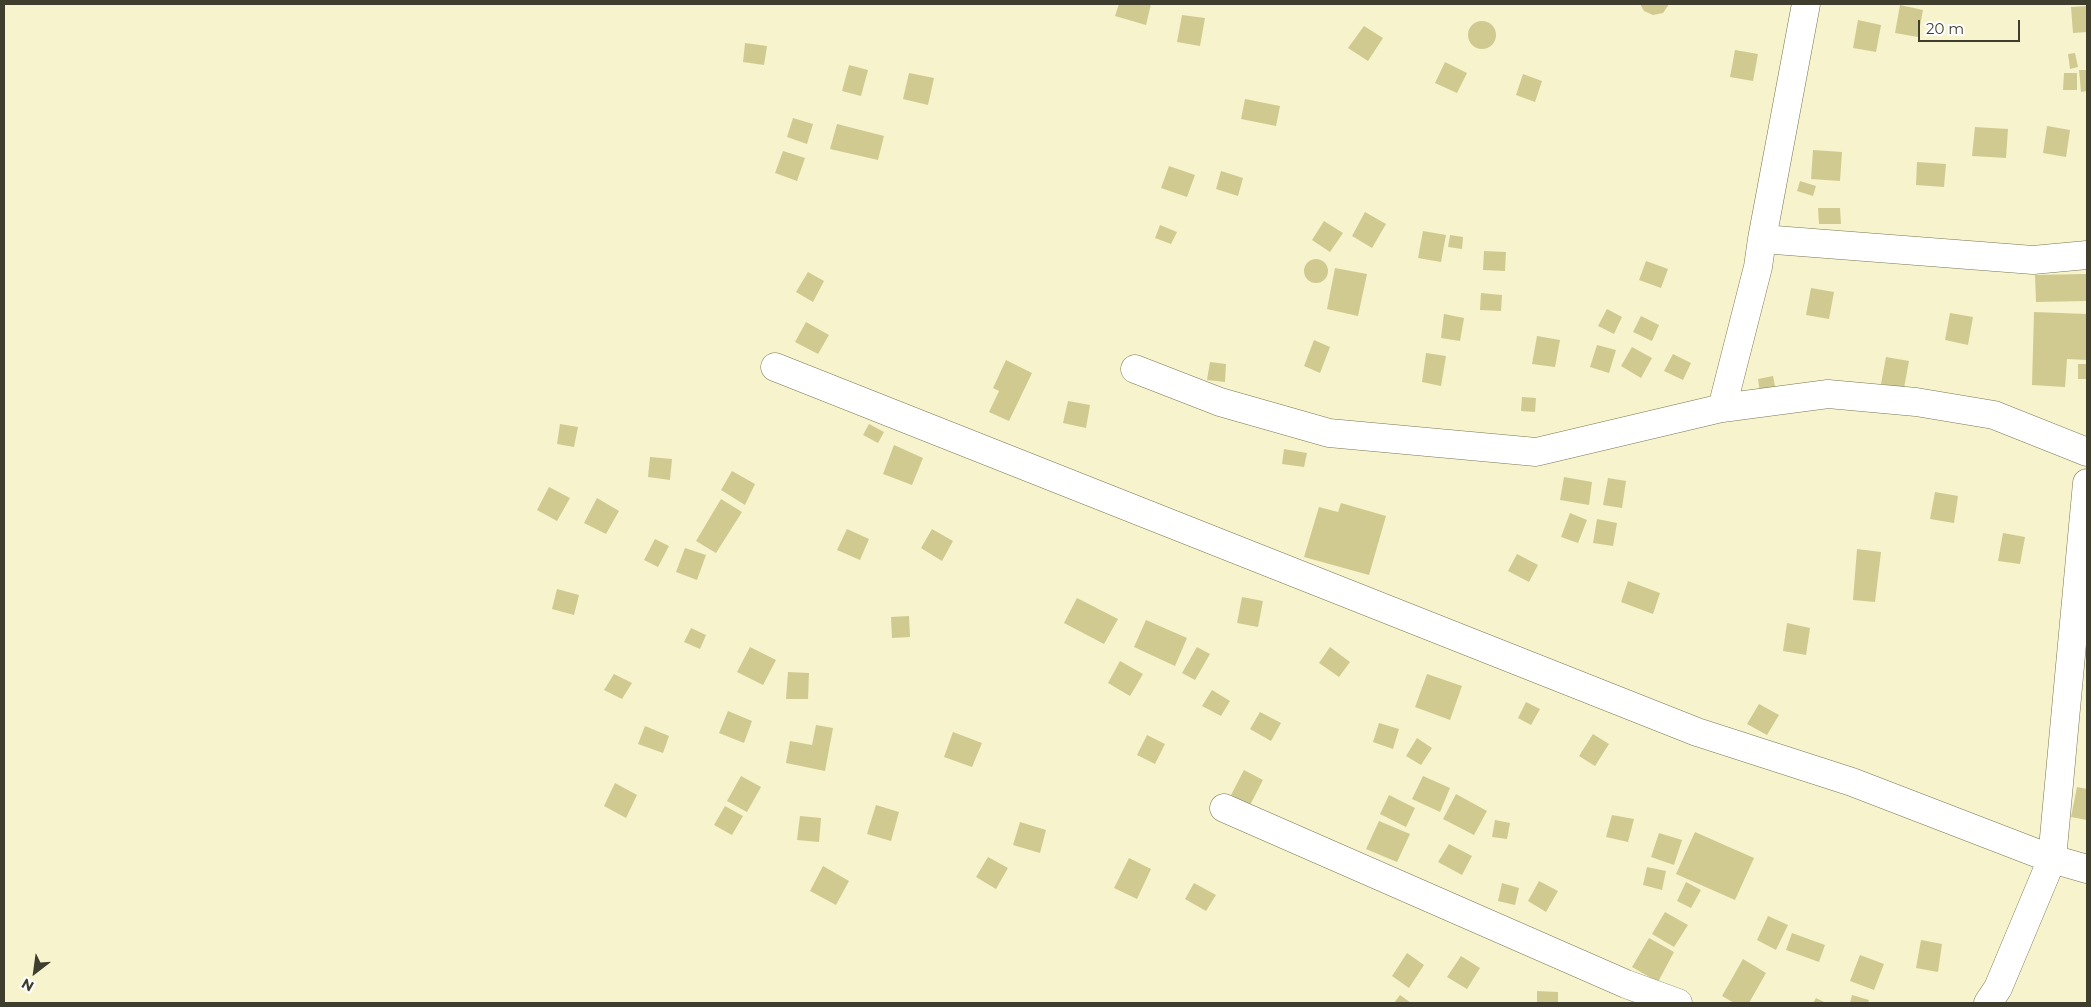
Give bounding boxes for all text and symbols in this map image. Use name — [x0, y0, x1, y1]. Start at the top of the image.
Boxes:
scale bar — [1921, 10, 2024, 42]
text: 20 m — [1926, 19, 1964, 38]
north arrow — [10, 947, 60, 997]
text: N — [18, 974, 37, 996]

